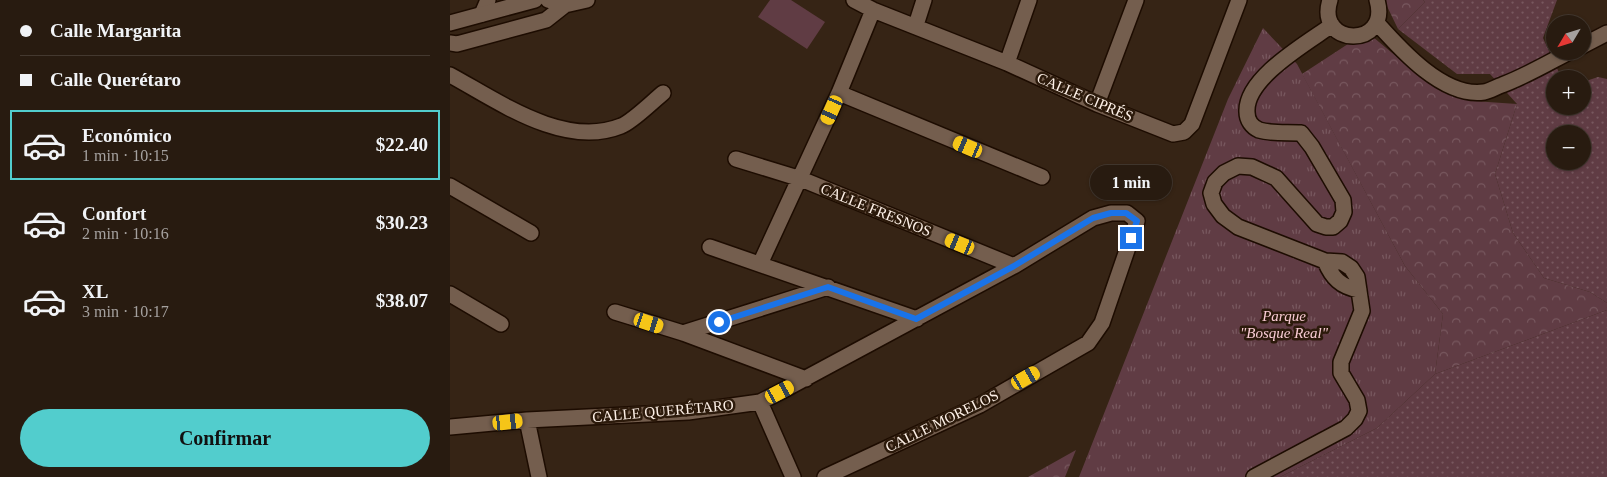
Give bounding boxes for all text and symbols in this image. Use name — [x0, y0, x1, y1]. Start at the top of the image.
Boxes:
north arrow — [1546, 15, 1591, 60]
map controls — [1546, 15, 1591, 170]
text: Calle Margarita — [50, 20, 181, 41]
text: Calle Querétaro — [50, 69, 181, 90]
street label: CALLE CIPRÉS — [1034, 70, 1136, 124]
button: + — [1546, 70, 1591, 115]
car — [819, 93, 844, 127]
icon: car — [22, 123, 67, 168]
text: Económico — [82, 125, 172, 146]
button: − — [1546, 125, 1591, 170]
text: $22.40 — [376, 134, 428, 155]
car — [951, 134, 984, 160]
text: 1 min · 10:15 — [82, 147, 169, 164]
callout: 1 min — [1090, 166, 1172, 200]
text: 1 min — [1112, 174, 1150, 191]
street label: CALLE FRESNOS — [818, 180, 934, 240]
icon: car — [22, 201, 67, 246]
text: Confort — [82, 203, 146, 224]
text: $30.23 — [376, 212, 428, 233]
text: 2 min · 10:16 — [82, 225, 169, 242]
route end — [1120, 227, 1142, 249]
car — [943, 231, 976, 257]
icon: car — [22, 279, 67, 324]
text: XL — [82, 281, 108, 302]
text: $38.07 — [376, 290, 428, 311]
text: 3 min · 10:17 — [82, 303, 169, 320]
park label: Parque "Bosque Real" — [1240, 308, 1329, 341]
car — [632, 311, 665, 335]
route start — [708, 311, 730, 333]
car — [1009, 364, 1042, 392]
car — [763, 378, 796, 406]
street label: CALLE MORELOS — [883, 387, 1001, 455]
street label: CALLE QUERÉTARO — [592, 397, 734, 425]
button: Confirmar — [20, 409, 430, 467]
car — [492, 413, 523, 431]

